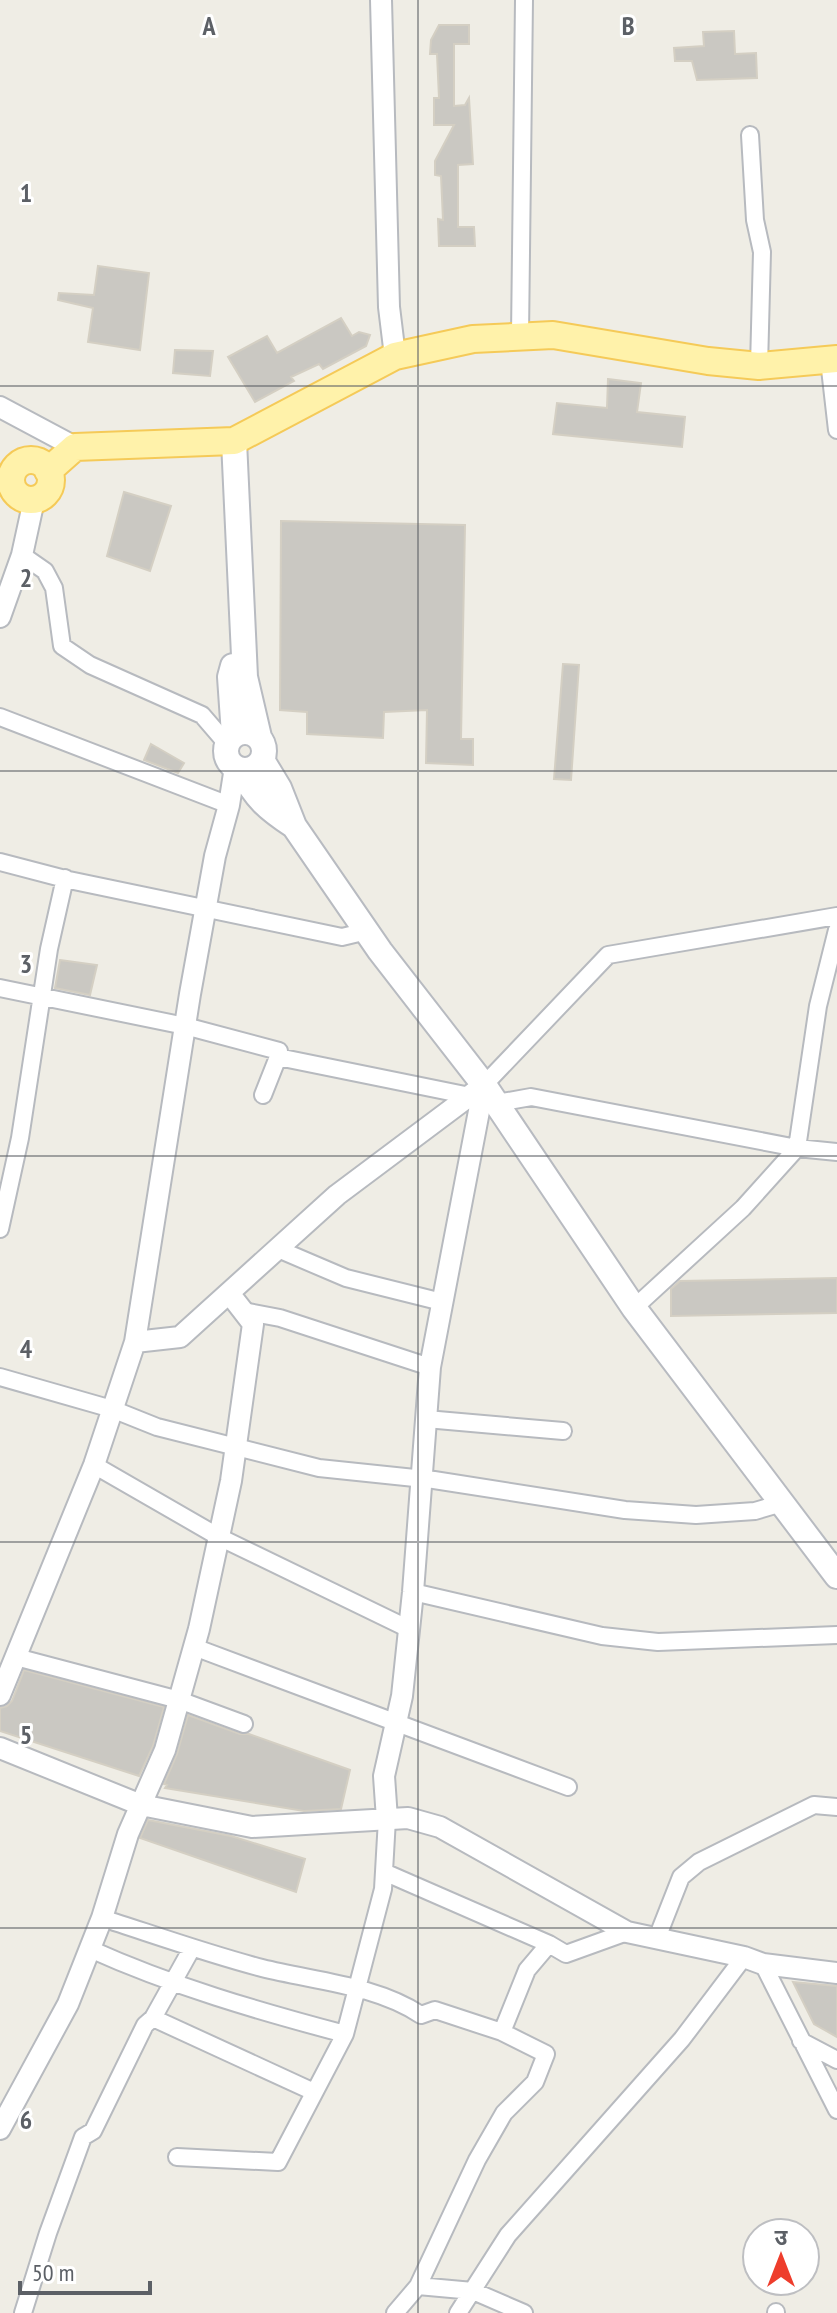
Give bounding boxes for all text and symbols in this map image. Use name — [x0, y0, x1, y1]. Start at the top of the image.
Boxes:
text: A — [201, 9, 216, 42]
text: B — [622, 9, 635, 42]
text: 1 — [20, 176, 32, 209]
text: 2 — [20, 561, 32, 594]
text: 3 — [20, 947, 32, 980]
text: 4 — [20, 1332, 33, 1365]
text: 5 — [20, 1718, 32, 1751]
text: 6 — [20, 2103, 32, 2136]
north arrow — [741, 2217, 821, 2297]
text: उ — [775, 2223, 789, 2251]
scale bar — [20, 2245, 150, 2295]
text: 50 m — [32, 2257, 74, 2288]

